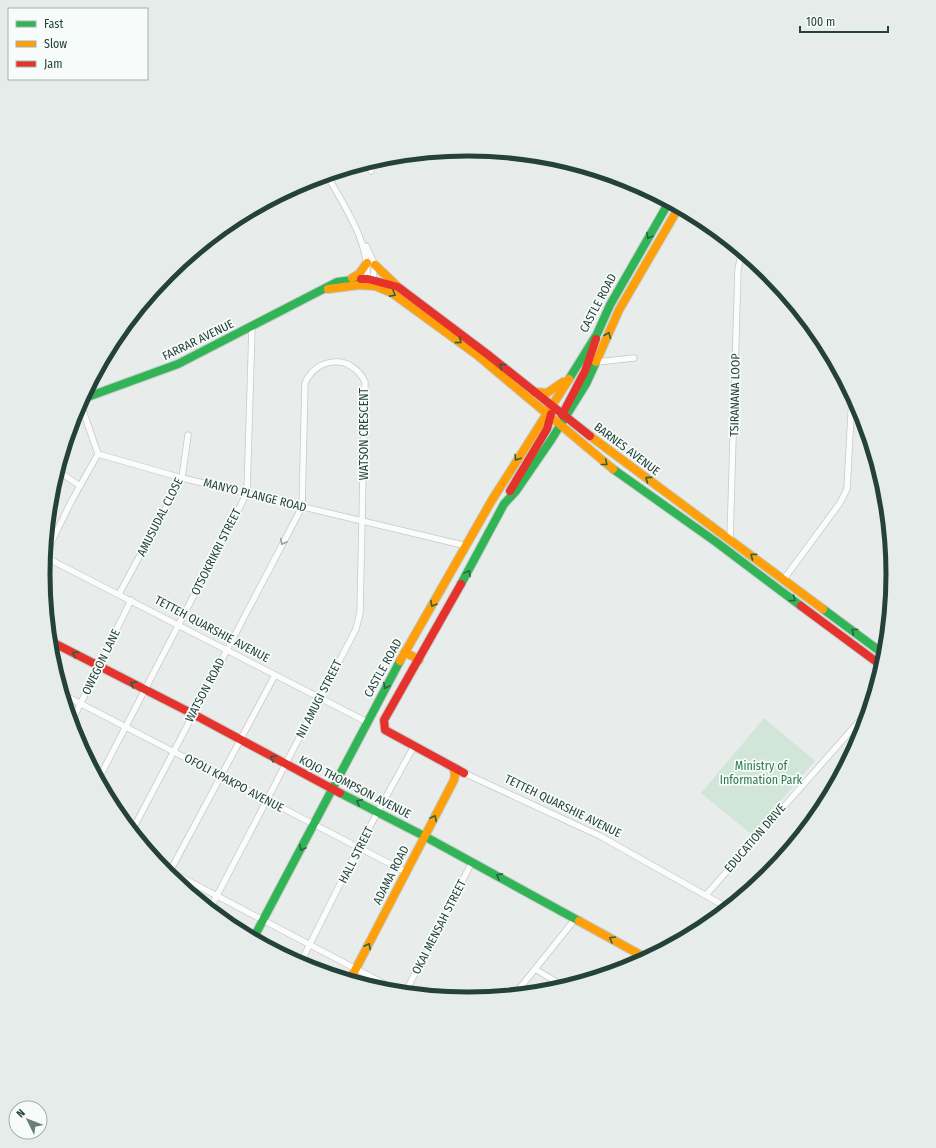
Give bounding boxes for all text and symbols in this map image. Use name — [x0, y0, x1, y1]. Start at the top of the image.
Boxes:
legend — [8, 8, 148, 80]
scale bar — [800, 8, 888, 34]
text: 100 m — [806, 15, 835, 29]
text: Fast — [44, 17, 63, 31]
text: Slow — [44, 37, 67, 51]
text: Jam — [44, 57, 62, 71]
one-way arrow — [647, 232, 654, 239]
street label: CASTLE ROAD — [577, 271, 619, 335]
one-way arrow — [389, 290, 396, 297]
street label: FARRAR AVENUE — [160, 317, 236, 363]
one-way arrow — [604, 331, 612, 338]
one-way arrow — [454, 337, 461, 344]
street label: TSIRANANA LOOP — [727, 353, 743, 437]
one-way arrow — [500, 364, 507, 371]
street label: WATSON CRESCENT — [357, 387, 371, 480]
street label: BARNES AVENUE — [591, 420, 663, 479]
one-way arrow — [515, 454, 522, 461]
one-way arrow — [601, 459, 608, 466]
street label: AMUSUDAL CLOSE — [134, 475, 186, 559]
street label: MANYO PLANGE ROAD — [202, 475, 308, 515]
one-way arrow — [645, 476, 652, 484]
street label: OTSOKRIKRI STREET — [188, 506, 244, 598]
one-way arrow — [281, 537, 288, 545]
one-way arrow — [750, 554, 757, 561]
one-way arrow — [463, 570, 470, 577]
street label: TETTEH QUARSHIE AVENUE — [152, 593, 272, 665]
one-way arrow — [788, 594, 795, 601]
one-way arrow — [430, 600, 437, 607]
street label: OWEGON LANE — [79, 627, 123, 697]
one-way arrow — [852, 629, 859, 636]
street label: CASTLE ROAD — [361, 636, 405, 700]
one-way arrow — [72, 651, 79, 659]
street label: WATSON ROAD — [182, 655, 228, 725]
street label: NII AMUGI STREET — [293, 657, 345, 740]
one-way arrow — [130, 681, 137, 689]
one-way arrow — [384, 682, 391, 689]
street label: OFOLI KPAKPO AVENUE — [182, 751, 286, 815]
street label: KOJO THOMPSON AVENUE — [297, 753, 414, 821]
one-way arrow — [269, 756, 277, 763]
park label: Ministry of Information Park — [720, 759, 803, 787]
street label: TETTEH QUARSHIE AVENUE — [502, 772, 624, 840]
one-way arrow — [356, 800, 363, 807]
street label: EDUCATION DRIVE — [721, 801, 789, 875]
one-way arrow — [429, 814, 437, 822]
street label: HALL STREET — [336, 824, 376, 886]
street label: ADAMA ROAD — [370, 843, 412, 907]
one-way arrow — [299, 844, 306, 851]
one-way arrow — [496, 873, 503, 881]
street label: OKAI MENSAH STREET — [409, 877, 469, 977]
one-way arrow — [609, 937, 616, 944]
one-way arrow — [363, 942, 371, 950]
north arrow — [8, 1100, 48, 1140]
text: N — [14, 1107, 28, 1120]

